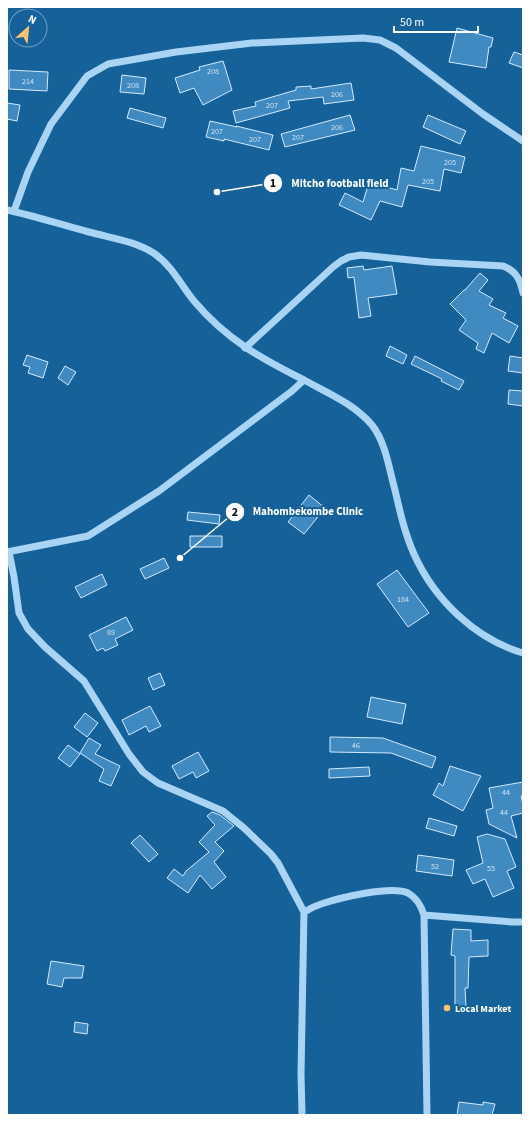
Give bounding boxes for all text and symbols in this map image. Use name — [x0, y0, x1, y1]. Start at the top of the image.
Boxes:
north arrow — [8, 8, 48, 48]
scale bar — [394, 8, 478, 34]
text: N — [26, 11, 39, 28]
text: 50 m — [400, 14, 424, 31]
house number: 208 — [207, 66, 219, 77]
house number: 214 — [22, 76, 34, 87]
house number: 208 — [127, 80, 139, 91]
house number: 206 — [331, 89, 343, 100]
house number: 207 — [266, 100, 278, 111]
house number: 206 — [331, 122, 343, 133]
house number: 207 — [211, 126, 223, 137]
house number: 207 — [292, 132, 304, 143]
house number: 207 — [249, 134, 261, 145]
house number: 205 — [444, 157, 456, 168]
callout: Mitcho football field — [263, 171, 396, 194]
text: 1 — [270, 175, 276, 192]
text: Mitcho football field — [291, 176, 389, 191]
house number: 205 — [422, 176, 434, 187]
callout: Mahombekombe Clinic — [225, 500, 372, 523]
text: 2 — [232, 504, 238, 521]
text: Mahombekombe Clinic — [253, 504, 363, 519]
house number: 184 — [397, 594, 409, 605]
house number: 89 — [107, 627, 115, 638]
house number: 46 — [352, 740, 360, 751]
house number: 44 — [502, 787, 510, 798]
house number: 44 — [500, 807, 508, 818]
house number: 52 — [431, 861, 439, 872]
house number: 55 — [487, 863, 495, 874]
place label: Local Market — [455, 1002, 511, 1016]
marker: Local Market — [442, 1003, 452, 1013]

